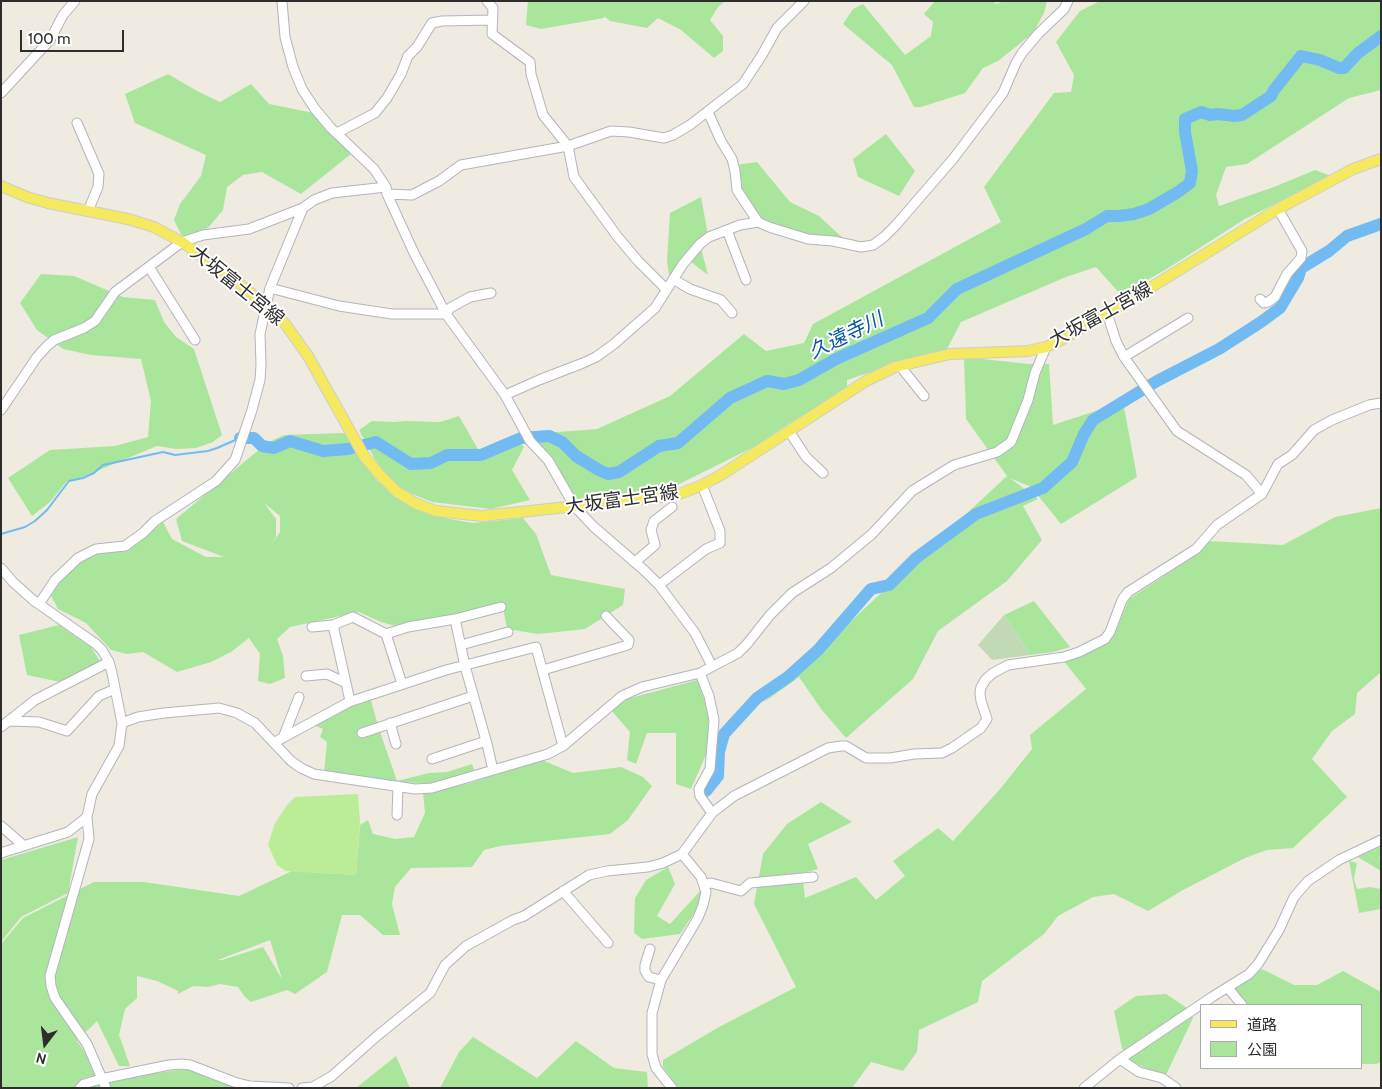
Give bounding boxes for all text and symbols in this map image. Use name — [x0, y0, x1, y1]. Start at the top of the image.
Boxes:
scale bar — [22, 20, 126, 52]
text: 100 m — [28, 30, 70, 48]
street label: 大坂富士宮線 — [186, 241, 288, 331]
street label: 大坂富士宮線 — [1046, 277, 1156, 353]
water label: 久遠寺川 — [805, 308, 887, 364]
street label: 大坂富士宮線 — [564, 481, 680, 519]
legend — [1200, 1004, 1362, 1069]
text: 道路 — [1247, 1016, 1277, 1034]
north arrow — [20, 1019, 70, 1069]
text: 公園 — [1247, 1041, 1277, 1059]
text: N — [34, 1049, 48, 1068]

